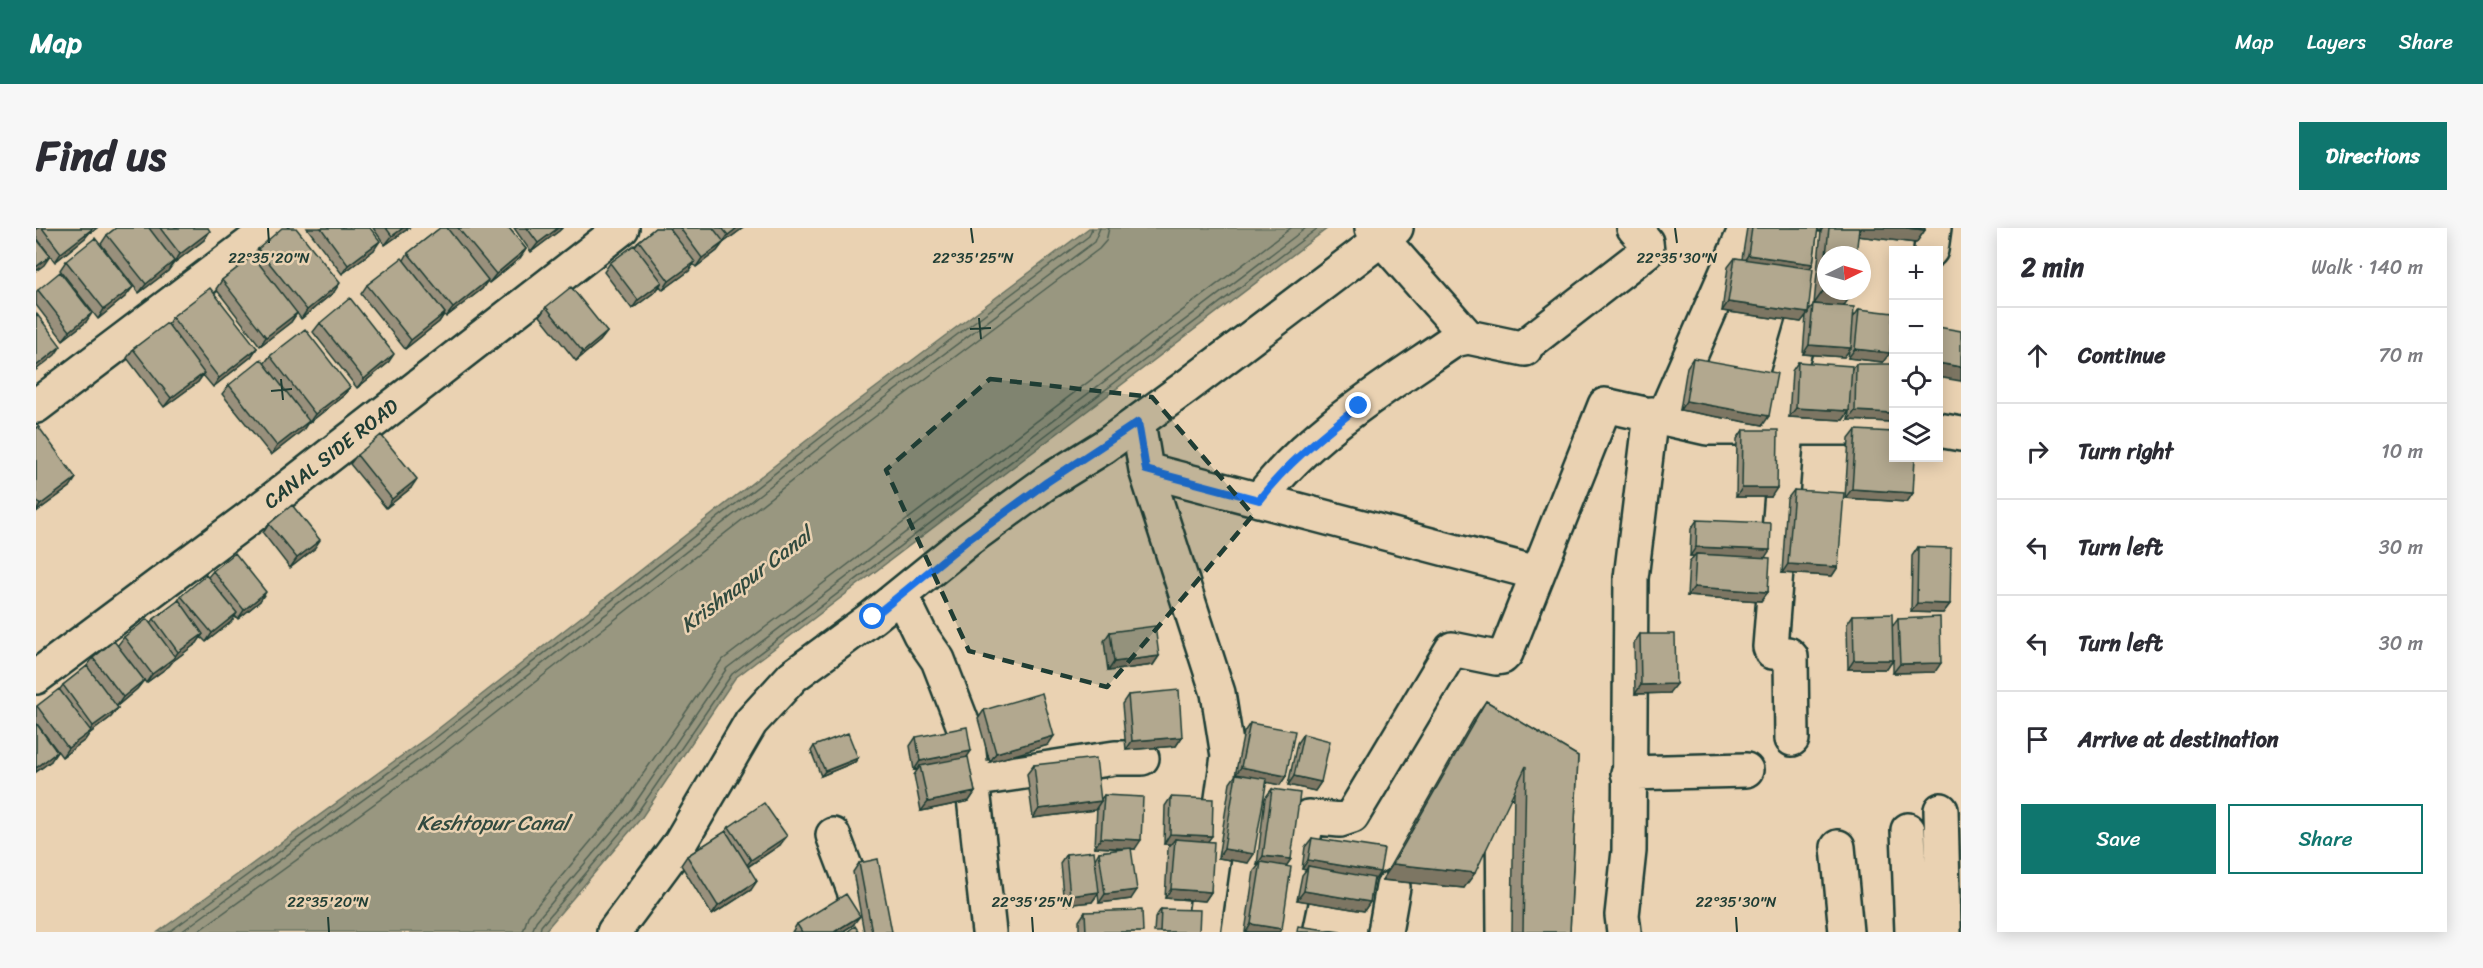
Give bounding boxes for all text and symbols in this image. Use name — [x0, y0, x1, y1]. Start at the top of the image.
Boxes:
text: Map — [30, 18, 82, 67]
text: Map — [2235, 23, 2274, 61]
text: Layers — [2307, 23, 2366, 61]
text: Share — [2399, 23, 2453, 61]
text: Find us — [36, 119, 166, 193]
button: Directions — [2299, 122, 2447, 190]
text: 2 min — [2021, 244, 2084, 290]
text: 22°35'20"N — [228, 245, 310, 271]
text: 22°35'25"N — [932, 245, 1014, 271]
text: 22°35'30"N — [1636, 245, 1718, 271]
north arrow — [1817, 246, 1871, 300]
map controls — [1889, 246, 1943, 462]
button: + — [1889, 246, 1943, 300]
text: Walk · 140 m — [2311, 250, 2423, 285]
button: − — [1889, 300, 1943, 354]
text: Continue — [2078, 336, 2166, 375]
text: 70 m — [2378, 338, 2423, 373]
icon: ahead — [2021, 339, 2054, 372]
button: locate — [1889, 354, 1943, 408]
street label: CANAL SIDE ROAD — [256, 390, 406, 518]
route end — [1345, 392, 1371, 418]
button: layers — [1889, 408, 1943, 462]
text: Turn right — [2078, 432, 2173, 471]
text: 10 m — [2381, 434, 2423, 469]
icon: right — [2021, 435, 2054, 468]
water label: Krishnapur Canal — [672, 514, 824, 643]
text: Turn left — [2078, 528, 2163, 567]
text: 30 m — [2379, 530, 2423, 565]
icon: left — [2021, 531, 2054, 564]
route start — [859, 603, 885, 629]
text: Turn left — [2078, 624, 2163, 663]
text: 30 m — [2379, 626, 2423, 661]
icon: left — [2021, 627, 2054, 660]
text: Arrive at destination — [2078, 720, 2279, 759]
icon: arrive — [2021, 723, 2054, 756]
water label: Keshtopur Canal — [417, 804, 574, 842]
button: Save — [2021, 804, 2216, 874]
button: Share — [2228, 804, 2423, 874]
text: 22°35'20"N — [287, 889, 369, 915]
text: 22°35'25"N — [991, 889, 1073, 915]
text: 22°35'30"N — [1695, 889, 1777, 915]

